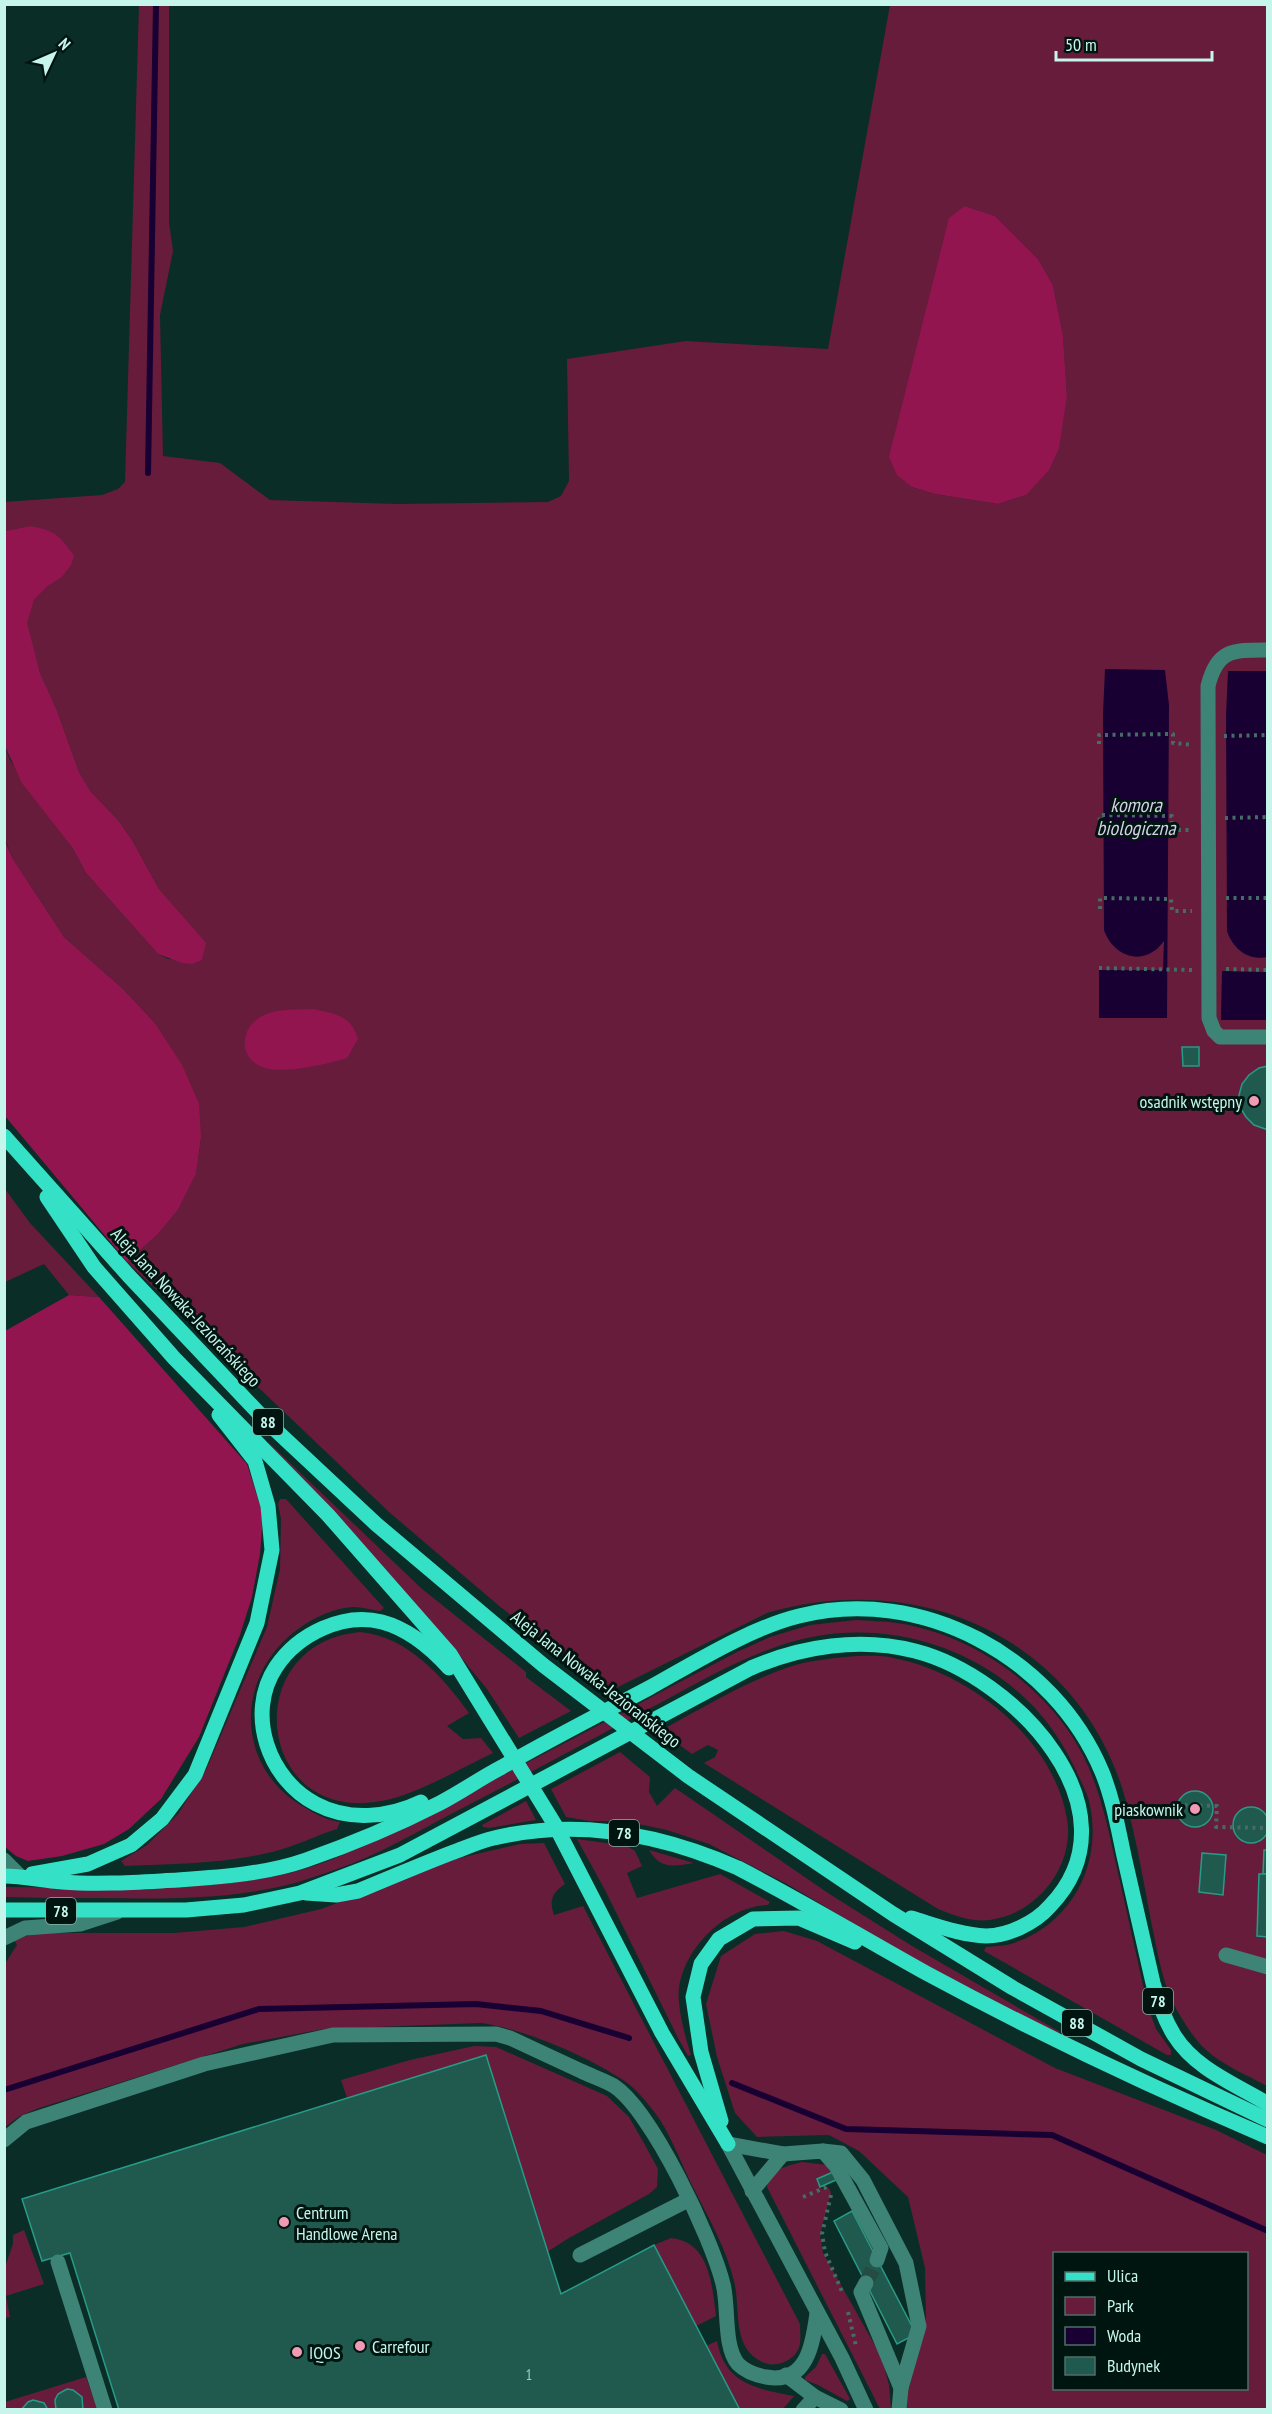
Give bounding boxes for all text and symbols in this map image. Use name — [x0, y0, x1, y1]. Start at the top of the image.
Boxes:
north arrow — [24, 24, 84, 84]
scale bar — [1056, 24, 1212, 62]
text: 50 m — [1065, 33, 1097, 56]
text: N — [55, 34, 75, 54]
water label: komora biologiczna — [1097, 792, 1176, 841]
place label: osadnik wstępny — [1140, 1090, 1242, 1113]
marker: osadnik wstępny — [1247, 1094, 1261, 1108]
street label: Aleja Jana Nowaka-Jeziorańskiego — [106, 1222, 266, 1392]
road number: 88 — [253, 1409, 283, 1435]
street label: Aleja Jana Nowaka-Jeziorańskiego — [506, 1605, 686, 1753]
place label: piaskownik — [1114, 1798, 1183, 1821]
marker: piaskownik — [1188, 1802, 1202, 1816]
road number: 78 — [609, 1820, 639, 1846]
road number: 78 — [46, 1898, 76, 1924]
road number: 78 — [1143, 1988, 1173, 2014]
road number: 88 — [1062, 2010, 1092, 2036]
place label: Centrum Handlowe Arena — [296, 2201, 398, 2245]
marker: Centrum Handlowe Arena — [277, 2215, 291, 2229]
legend — [1053, 2252, 1248, 2390]
text: Ulica — [1107, 2264, 1138, 2287]
text: Park — [1107, 2294, 1134, 2317]
text: Woda — [1107, 2324, 1141, 2347]
place label: Carrefour — [372, 2335, 430, 2358]
marker: Carrefour — [353, 2339, 367, 2353]
place label: IQOS — [309, 2341, 341, 2364]
marker: IQOS — [290, 2345, 304, 2359]
text: Budynek — [1107, 2354, 1160, 2377]
house number: 1 — [526, 2365, 532, 2384]

